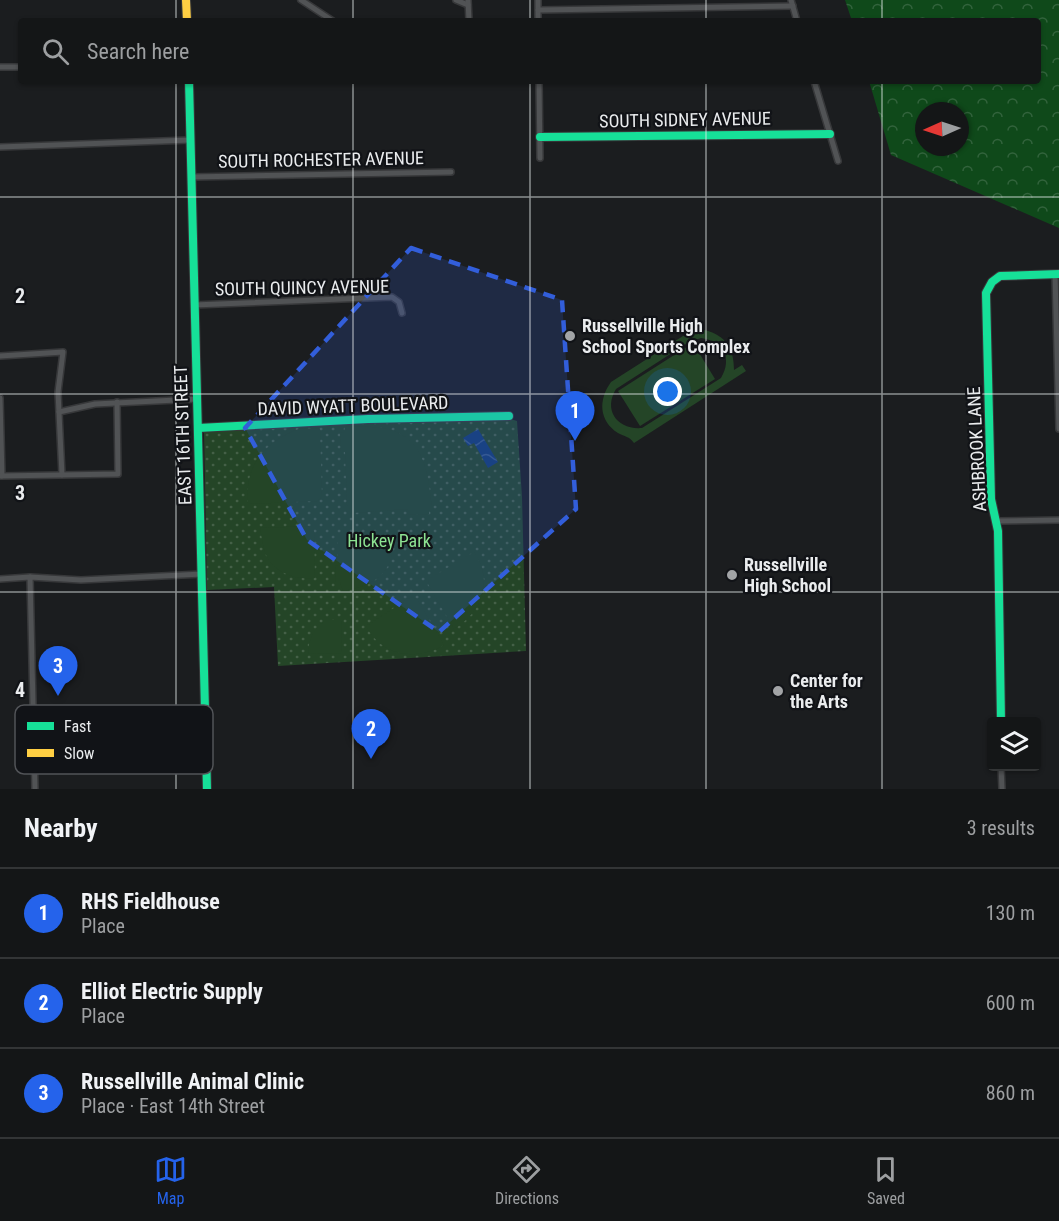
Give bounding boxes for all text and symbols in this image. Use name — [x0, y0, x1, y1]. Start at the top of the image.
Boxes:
search box — [18, 18, 1041, 84]
icon: search — [39, 35, 72, 68]
text: Search here — [87, 39, 189, 64]
north arrow — [915, 102, 969, 156]
street label: SOUTH SIDNEY AVENUE — [599, 108, 771, 131]
street label: SOUTH ROCHESTER AVENUE — [218, 147, 424, 172]
street label: SOUTH QUINCY AVENUE — [215, 275, 389, 300]
text: 2 — [15, 284, 25, 308]
place label: Russellville High School Sports Complex — [582, 315, 750, 357]
marker: Russellville High School Sports Complex — [563, 329, 577, 343]
street label: EAST 16TH STREET — [170, 365, 195, 505]
your location — [653, 377, 682, 406]
street label: ASHBROOK LANE — [963, 386, 990, 512]
street label: DAVID WYATT BOULEVARD — [257, 392, 449, 419]
pin: 1 — [556, 392, 594, 441]
text: 3 — [15, 481, 25, 505]
park label: Hickey Park — [347, 530, 431, 551]
place label: Russellville High School — [744, 554, 831, 596]
marker: Russellville High School — [725, 568, 739, 582]
pin: 3 — [38, 646, 78, 696]
place label: Center for the Arts — [790, 670, 863, 712]
text: 4 — [15, 678, 25, 702]
marker: Center for the Arts — [771, 684, 785, 698]
legend — [15, 705, 213, 774]
pin: 2 — [352, 710, 391, 759]
text: Fast — [64, 717, 91, 736]
map controls — [987, 717, 1041, 771]
button: layers — [987, 717, 1041, 771]
text: Slow — [64, 744, 94, 763]
text: Nearby — [24, 813, 98, 843]
text: 3 results — [967, 816, 1035, 840]
text: RHS Fieldhouse — [81, 889, 220, 914]
text: 1 — [38, 901, 49, 925]
text: 130 m — [986, 901, 1035, 925]
text: Place — [81, 914, 125, 938]
text: Elliot Electric Supply — [81, 979, 263, 1004]
text: 2 — [38, 991, 49, 1015]
text: 600 m — [986, 991, 1035, 1015]
text: Place — [81, 1004, 125, 1028]
text: Russellville Animal Clinic — [81, 1069, 304, 1094]
text: 3 — [38, 1081, 49, 1105]
text: 860 m — [986, 1081, 1035, 1105]
text: Place · East 14th Street — [81, 1094, 265, 1118]
tab: Map — [154, 1153, 187, 1208]
tab: Directions — [495, 1153, 559, 1208]
tab: Saved — [867, 1153, 905, 1208]

